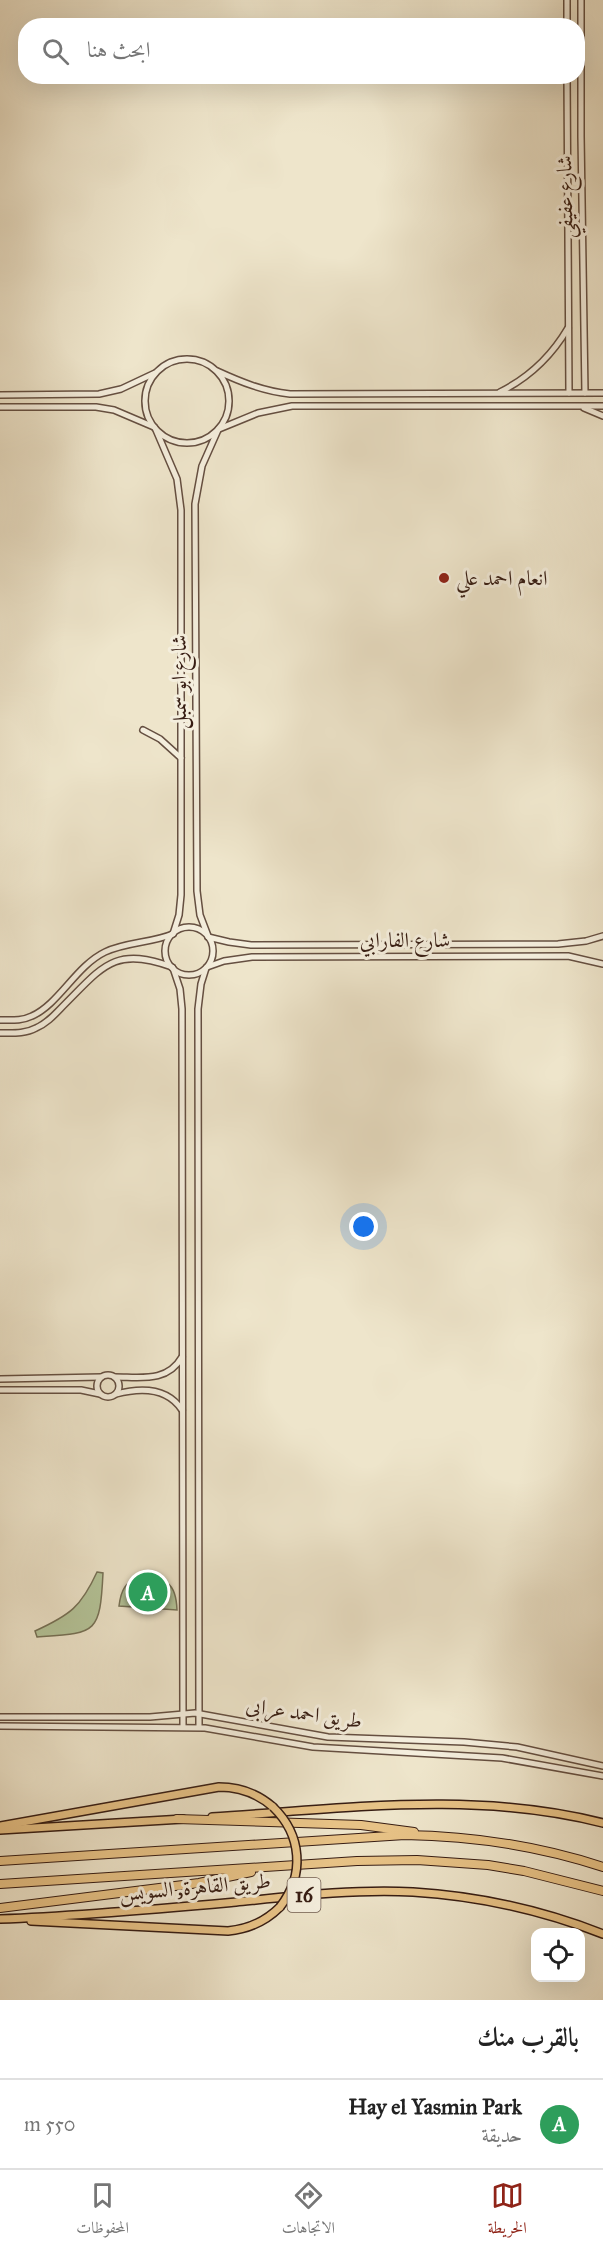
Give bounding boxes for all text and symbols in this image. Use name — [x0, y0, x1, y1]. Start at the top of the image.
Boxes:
search box — [18, 18, 585, 84]
icon: search — [39, 35, 72, 68]
text: ابحث هنا — [87, 36, 150, 63]
street label: شارع عفيفي — [551, 155, 586, 239]
place label: انعام احمد علي — [456, 565, 548, 598]
marker: انعام احمد علي — [437, 571, 451, 585]
street label: شارع ابو سمبل — [166, 635, 197, 729]
street label: شارع الفارابي — [360, 927, 450, 958]
your location — [349, 1212, 378, 1241]
pin: A — [128, 1570, 168, 1614]
street label: طريق احمد عرابى — [244, 1692, 364, 1736]
street label: طريق القاهرة, السويس — [118, 1867, 272, 1908]
road number: 16 — [288, 1878, 320, 1912]
map controls — [531, 1928, 585, 1982]
button: locate — [531, 1928, 585, 1982]
text: بالقرب منك — [477, 2021, 579, 2053]
text: Hay el Yasmin Park — [348, 2093, 522, 2120]
text: 550 m — [24, 2112, 75, 2136]
text: A — [553, 2112, 566, 2136]
text: حديقة — [482, 2123, 522, 2147]
tab: المحفوظات — [76, 2179, 129, 2243]
tab: الاتجاهات — [282, 2179, 335, 2243]
tab: الخريطة — [488, 2179, 527, 2243]

